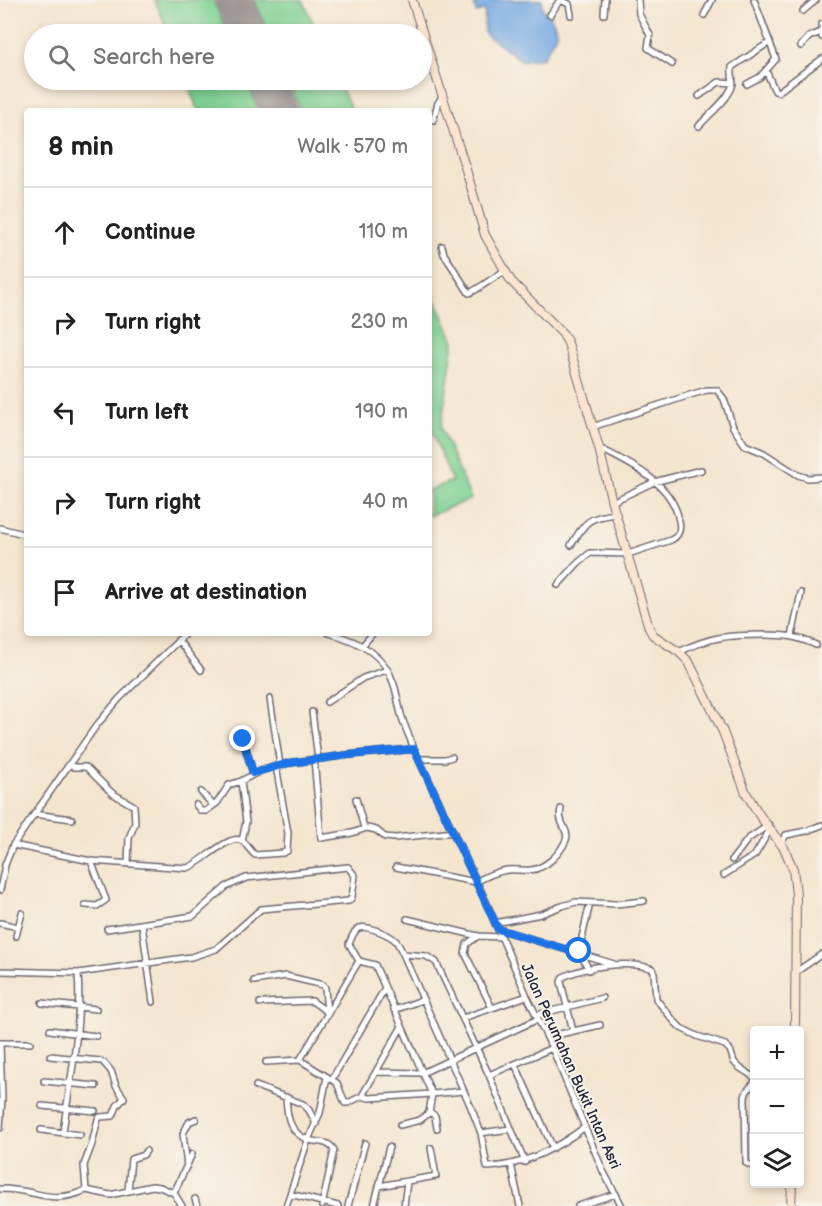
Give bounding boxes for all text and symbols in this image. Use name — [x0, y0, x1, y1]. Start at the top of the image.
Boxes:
search box — [24, 24, 432, 90]
icon: search — [45, 41, 78, 74]
text: Search here — [93, 44, 215, 71]
text: 8 min — [48, 132, 114, 163]
text: Walk · 570 m — [297, 135, 408, 159]
icon: ahead — [48, 216, 81, 249]
text: Continue — [105, 219, 195, 246]
text: 110 m — [359, 220, 408, 244]
icon: right — [48, 306, 81, 339]
text: Turn right — [105, 309, 201, 336]
text: 230 m — [351, 310, 408, 334]
icon: left — [48, 396, 81, 429]
text: Turn left — [105, 399, 189, 426]
text: 190 m — [355, 400, 408, 424]
icon: right — [48, 486, 81, 519]
text: Turn right — [105, 489, 201, 516]
text: 40 m — [362, 490, 408, 514]
icon: arrive — [48, 576, 81, 609]
text: Arrive at destination — [105, 579, 307, 606]
route end — [229, 725, 255, 751]
route start — [565, 937, 591, 963]
street label: Jalan Perumahan Bukit Intan Asri — [516, 960, 625, 1172]
map controls — [750, 1026, 804, 1188]
button: + — [750, 1026, 804, 1080]
button: − — [750, 1080, 804, 1134]
button: layers — [750, 1134, 804, 1188]

